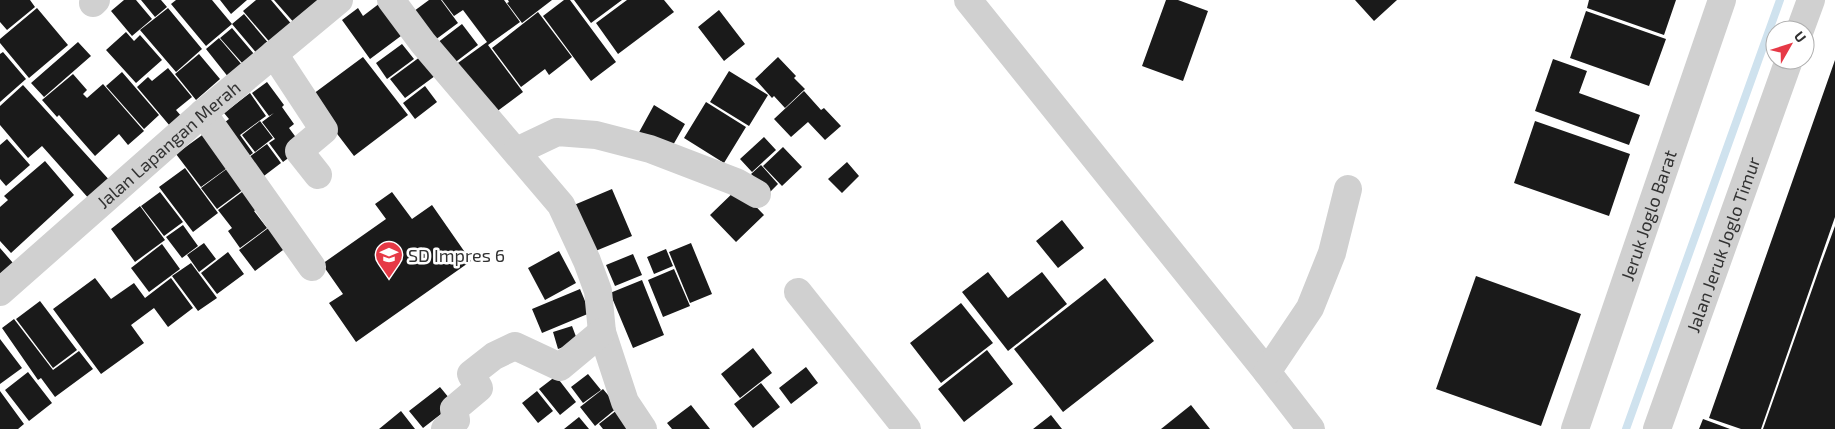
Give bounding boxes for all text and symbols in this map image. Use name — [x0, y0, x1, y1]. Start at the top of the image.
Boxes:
north arrow — [1765, 20, 1815, 70]
text: U — [1791, 27, 1810, 46]
street label: Jalan Lapangan Merah — [92, 76, 245, 213]
street label: Jeruk Joglo Barat — [1616, 147, 1681, 284]
street label: Jalan Jeruk Joglo Timur — [1681, 154, 1765, 335]
school or university icon: SD Impres 6 — [374, 240, 404, 279]
place label: SD Impres 6 — [408, 244, 505, 266]

